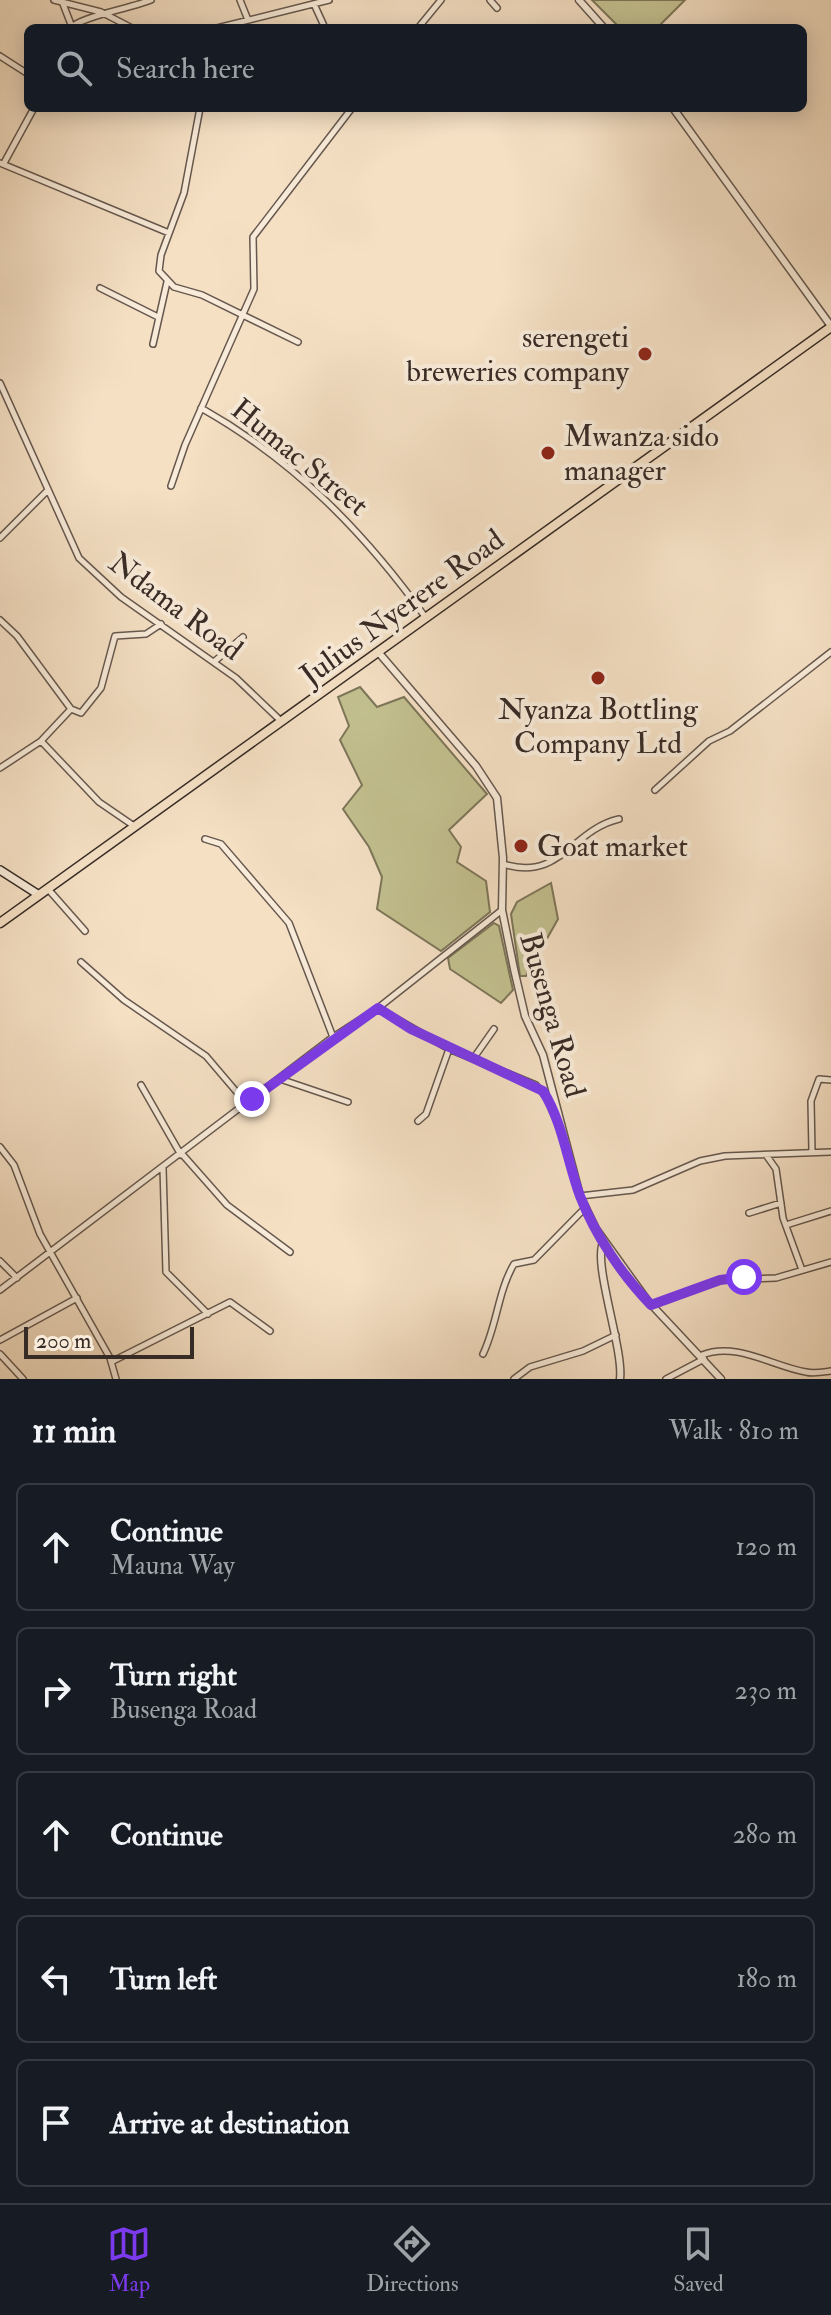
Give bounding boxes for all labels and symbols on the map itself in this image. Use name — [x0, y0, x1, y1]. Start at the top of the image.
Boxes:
place label: serengeti breweries company — [406, 319, 630, 390]
marker: serengeti breweries company — [636, 345, 654, 363]
street label: Humac Street — [223, 391, 376, 524]
place label: Mwanza sido manager — [564, 418, 719, 489]
marker: Mwanza sido manager — [539, 444, 557, 462]
street label: Julius Nyerere Road — [292, 521, 512, 694]
street label: Ndama Road — [102, 544, 250, 669]
marker: Nyanza Bottling Company Ltd — [589, 669, 607, 687]
place label: Nyanza Bottling Company Ltd — [498, 691, 699, 762]
place label: Goat market — [537, 828, 688, 865]
marker: Goat market — [512, 837, 530, 855]
street label: Busenga Road — [511, 929, 594, 1102]
route end — [234, 1081, 270, 1117]
route start — [726, 1259, 762, 1295]
scale bar — [24, 1323, 194, 1359]

